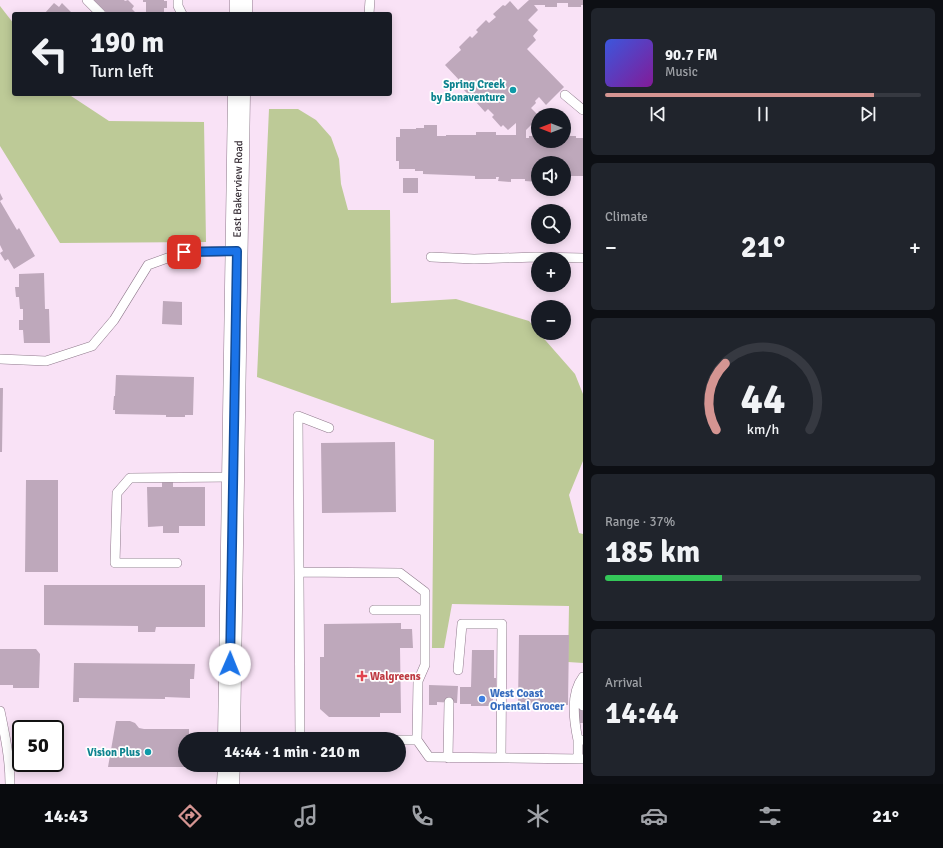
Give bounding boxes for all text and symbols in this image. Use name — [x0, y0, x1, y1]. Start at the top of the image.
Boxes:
text: 190 m — [90, 26, 164, 60]
icon: left — [24, 28, 76, 80]
text: 90.7 FM — [665, 46, 717, 64]
text: Turn left — [90, 60, 153, 82]
text: Music — [665, 64, 698, 80]
place label: Spring Creek by Bonaventure — [431, 78, 506, 104]
marker: Spring Creek by Bonaventure — [508, 85, 518, 95]
icon: previous — [647, 103, 669, 125]
icon: pause — [752, 103, 774, 125]
icon: next — [857, 103, 879, 125]
north arrow — [531, 108, 571, 148]
map controls — [531, 108, 571, 340]
street label: East Bakerview Road — [231, 140, 245, 238]
button: sound — [531, 156, 571, 196]
button: search — [531, 204, 571, 244]
text: Climate — [605, 209, 648, 225]
text: 21° — [741, 229, 785, 266]
text: − — [605, 234, 617, 261]
text: + — [909, 234, 921, 261]
pin — [167, 235, 201, 269]
icon: arrive — [173, 241, 195, 263]
button: + — [531, 252, 571, 292]
button: − — [531, 300, 571, 340]
text: 44 — [741, 374, 785, 425]
text: km/h — [747, 421, 779, 438]
text: Range · 37% — [605, 514, 675, 530]
text: 185 km — [605, 534, 700, 571]
position arrow — [209, 643, 251, 685]
place label: Walgreens — [370, 670, 421, 683]
marker: Walgreens — [357, 671, 367, 681]
text: Arrival — [605, 675, 642, 691]
place label: West Coast Oriental Grocer — [490, 687, 565, 713]
marker: West Coast Oriental Grocer — [477, 694, 487, 704]
text: 14:44 — [605, 695, 679, 732]
speed limit sign: 50 — [12, 720, 64, 772]
text: 14:44 · 1 min · 210 m — [224, 743, 360, 761]
place label: Vision Plus — [87, 746, 140, 759]
marker: Vision Plus — [143, 747, 153, 757]
icon: directions — [176, 802, 204, 830]
icon: music — [292, 802, 320, 830]
icon: phone — [408, 802, 436, 830]
icon: climate — [524, 802, 552, 830]
icon: car — [640, 802, 668, 830]
icon: filters — [756, 802, 784, 830]
text: 14:43 — [44, 805, 88, 827]
text: 21° — [872, 805, 899, 827]

